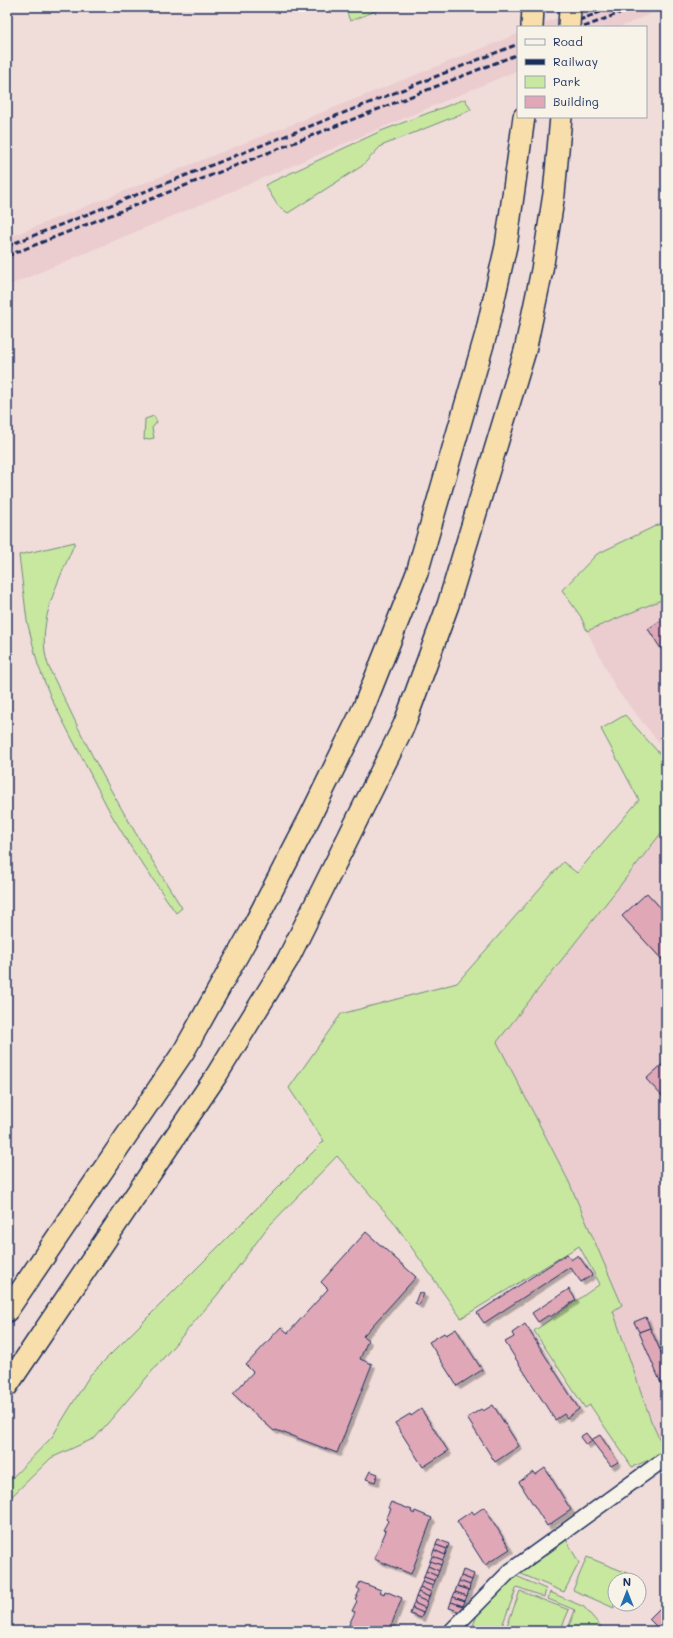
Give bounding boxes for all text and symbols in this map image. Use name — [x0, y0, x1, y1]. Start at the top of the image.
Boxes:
legend — [517, 26, 647, 118]
text: Road — [553, 33, 583, 49]
text: Railway — [553, 53, 598, 69]
text: Park — [553, 73, 580, 89]
text: Building — [553, 93, 599, 109]
north arrow — [607, 1572, 647, 1612]
text: N — [623, 1574, 631, 1589]

